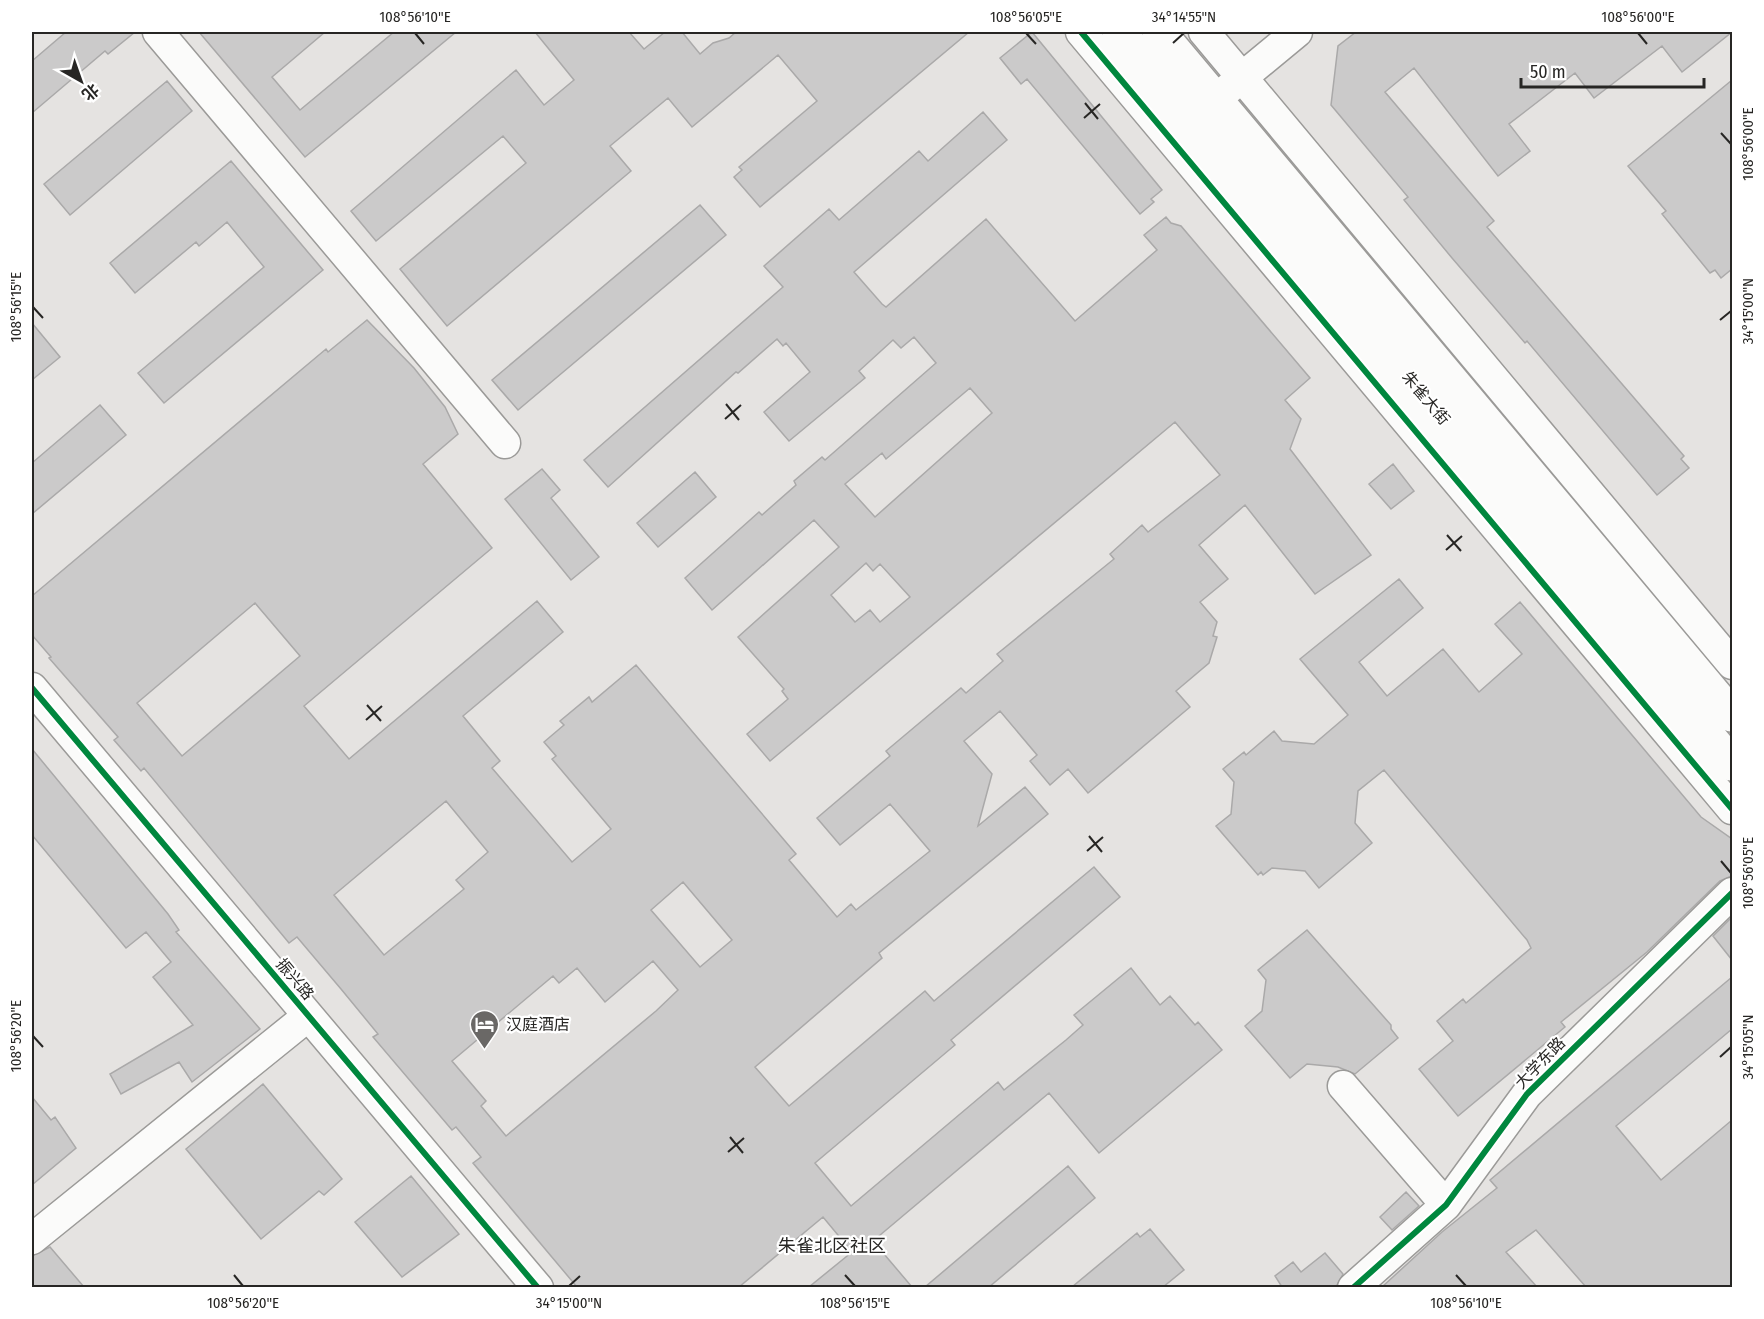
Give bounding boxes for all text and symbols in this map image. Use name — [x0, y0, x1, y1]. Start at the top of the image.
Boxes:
text: 108°56'10"E — [379, 8, 451, 26]
text: 108°56'05"E — [990, 8, 1062, 26]
text: 34°14'55"N — [1152, 8, 1216, 26]
text: 108°56'00"E — [1601, 8, 1675, 26]
north arrow — [51, 51, 111, 111]
scale bar — [1521, 51, 1704, 89]
text: 50 m — [1530, 61, 1566, 83]
text: 北 — [78, 80, 103, 105]
text: 108°56'00"E — [1739, 107, 1757, 181]
text: 108°56'15"E — [7, 272, 25, 342]
text: 34°15'00"N — [1739, 278, 1757, 344]
street label: 朱雀大街 — [1398, 367, 1454, 429]
text: 108°56'05"E — [1739, 837, 1757, 909]
street label: 振兴路 — [272, 955, 318, 1003]
text: 108°56'20"E — [7, 1000, 25, 1072]
hotel icon: 汉庭酒店 — [469, 1008, 501, 1050]
text: 34°15'05"N — [1739, 1014, 1757, 1080]
place label: 汉庭酒店 — [506, 1015, 570, 1034]
street label: 大学东路 — [1511, 1033, 1569, 1093]
district label: 朱雀北区社区 — [778, 1235, 886, 1257]
text: 108°56'20"E — [207, 1294, 279, 1312]
text: 34°15'00"N — [536, 1294, 602, 1312]
text: 108°56'15"E — [820, 1294, 890, 1312]
text: 108°56'10"E — [1430, 1294, 1502, 1312]

